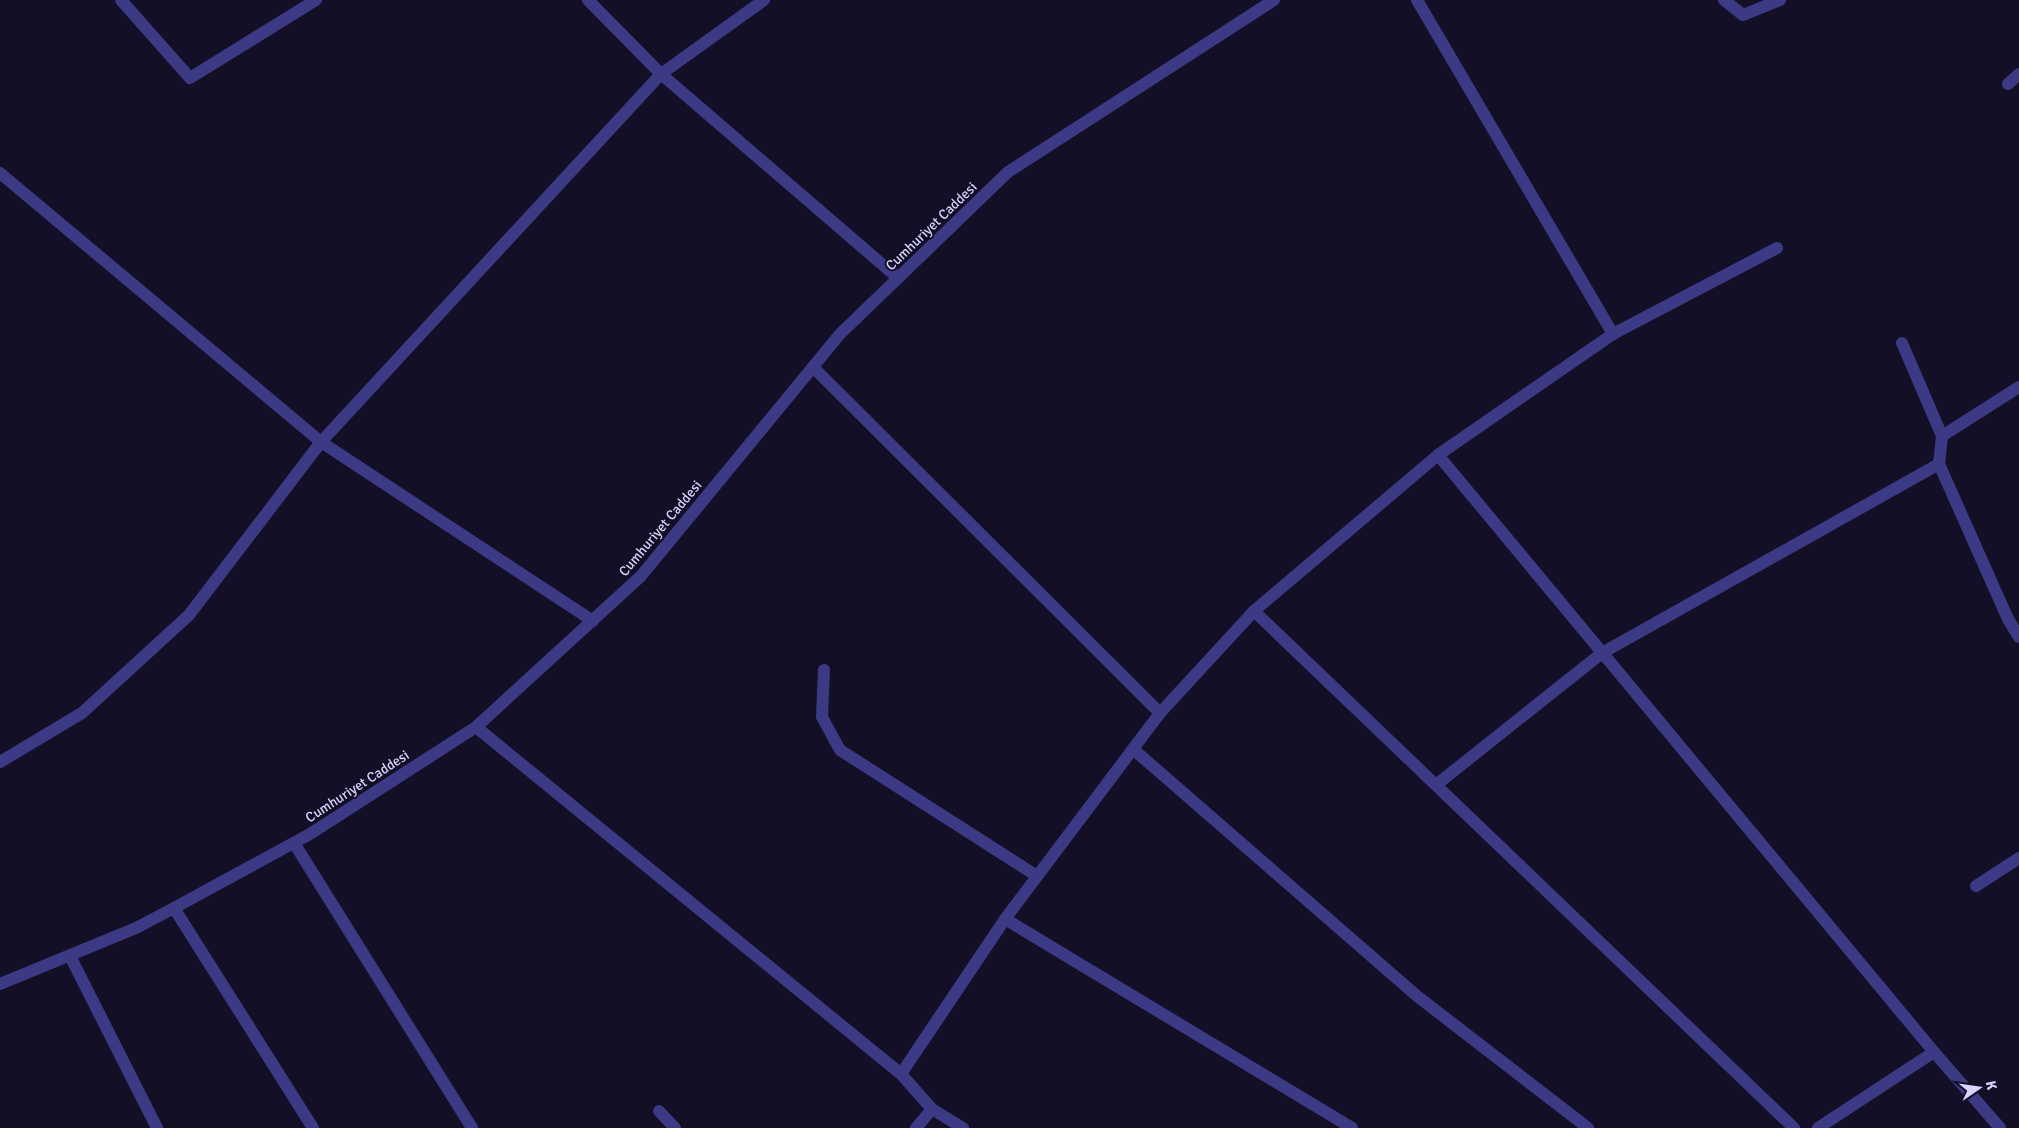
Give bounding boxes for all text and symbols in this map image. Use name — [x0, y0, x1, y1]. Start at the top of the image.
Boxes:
street label: Cumhuriyet Caddesi — [882, 179, 980, 274]
street label: Cumhuriyet Caddesi — [615, 477, 705, 580]
street label: Cumhuriyet Caddesi — [302, 747, 412, 826]
north arrow — [1954, 1063, 2004, 1113]
text: K — [1982, 1079, 2001, 1092]

